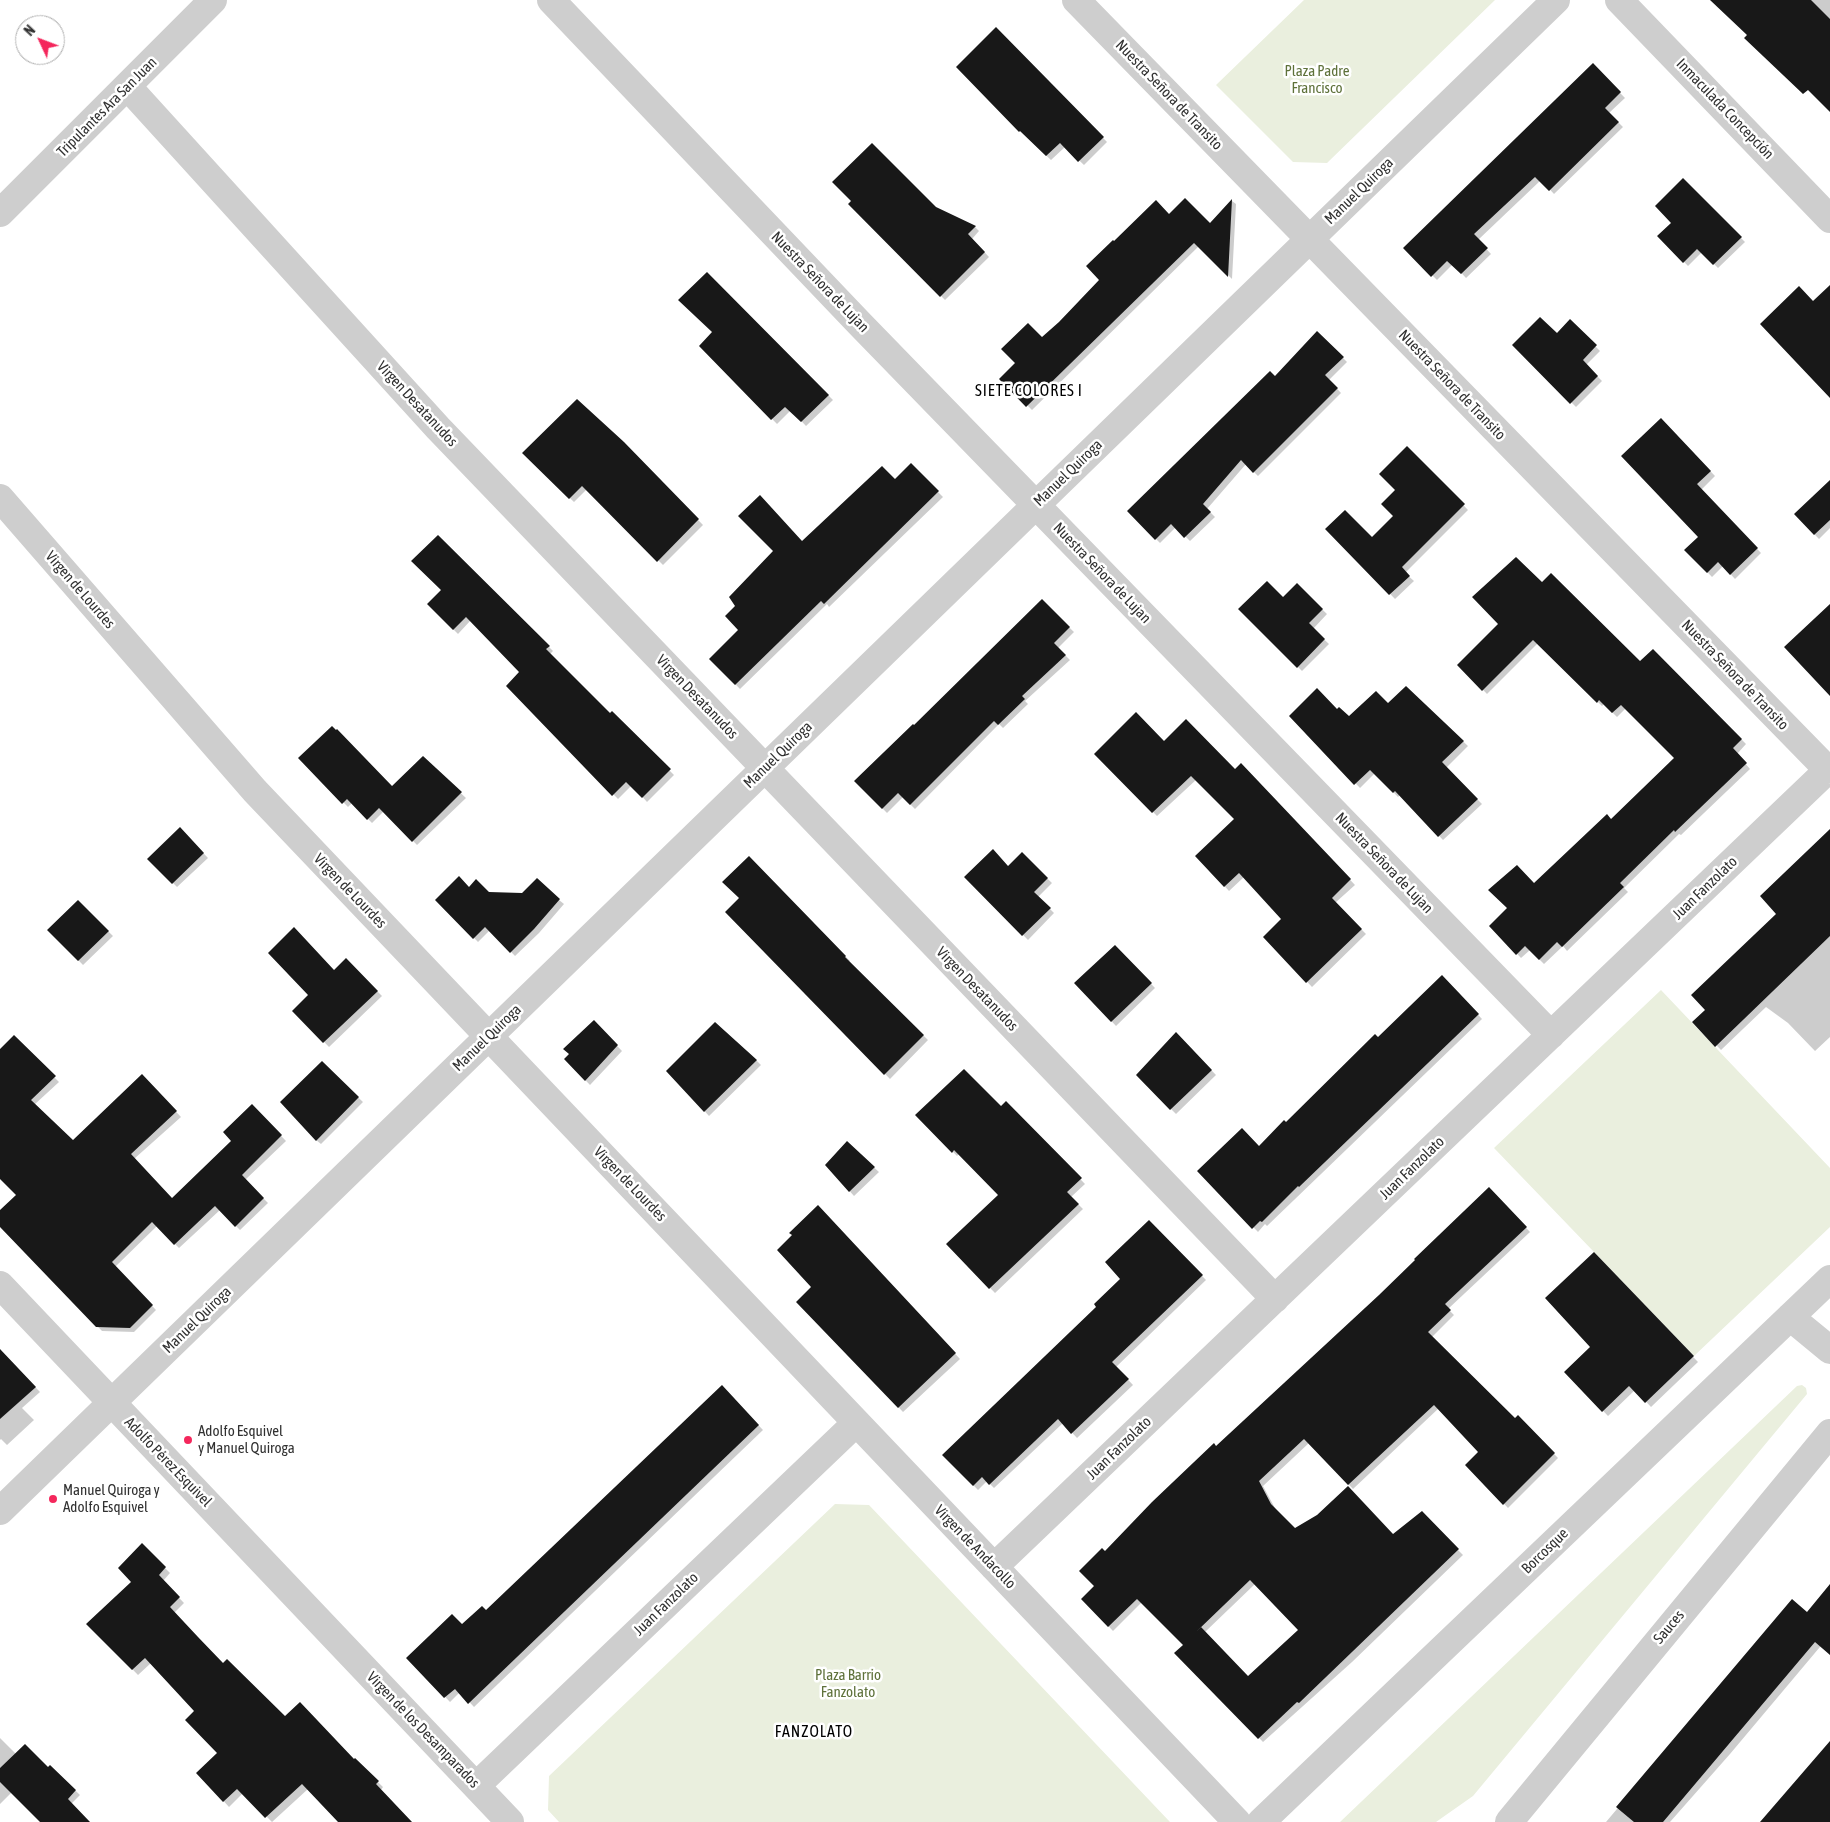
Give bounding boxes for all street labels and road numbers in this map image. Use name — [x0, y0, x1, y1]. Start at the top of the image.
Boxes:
street label: Nuestra Señora de Transito — [1112, 36, 1226, 154]
street label: Tripulantes Ara San Juan — [53, 53, 161, 161]
street label: Inmaculada Concepción — [1672, 55, 1778, 163]
street label: Manuel Quiroga — [1321, 154, 1397, 228]
street label: Nuestra Señora de Lujan — [767, 228, 873, 336]
street label: Nuestra Señora de Transito — [1395, 326, 1509, 444]
street label: Virgen Desatanudos — [373, 358, 461, 450]
street label: Manuel Quiroga — [1030, 436, 1106, 510]
street label: Nuestra Señora de Lujan — [1049, 519, 1155, 627]
street label: Virgen de Lourdes — [41, 548, 119, 632]
street label: Nuestra Señora de Transito — [1678, 616, 1792, 734]
street label: Virgen Desatanudos — [652, 651, 742, 743]
street label: Manuel Quiroga — [740, 718, 816, 792]
street label: Nuestra Señora de Lujan — [1331, 809, 1437, 917]
street label: Virgen de Lourdes — [310, 850, 390, 932]
street label: Juan Fanzolato — [1669, 853, 1741, 923]
street label: Virgen Desatanudos — [932, 943, 1022, 1035]
street label: Manuel Quiroga — [449, 1001, 525, 1075]
street label: Juan Fanzolato — [1376, 1133, 1448, 1203]
street label: Virgen de Lourdes — [590, 1143, 670, 1225]
street label: Manuel Quiroga — [159, 1283, 235, 1357]
street label: Adolfo Pérez Esquivel — [121, 1413, 215, 1511]
street label: Juan Fanzolato — [1083, 1413, 1155, 1483]
street label: Virgen de Andacollo — [931, 1501, 1019, 1593]
street label: Borcosque — [1518, 1525, 1572, 1577]
street label: Juan Fanzolato — [630, 1569, 702, 1639]
street label: Sauces — [1650, 1607, 1688, 1647]
street label: Virgen de los Desamparados — [363, 1668, 483, 1792]

